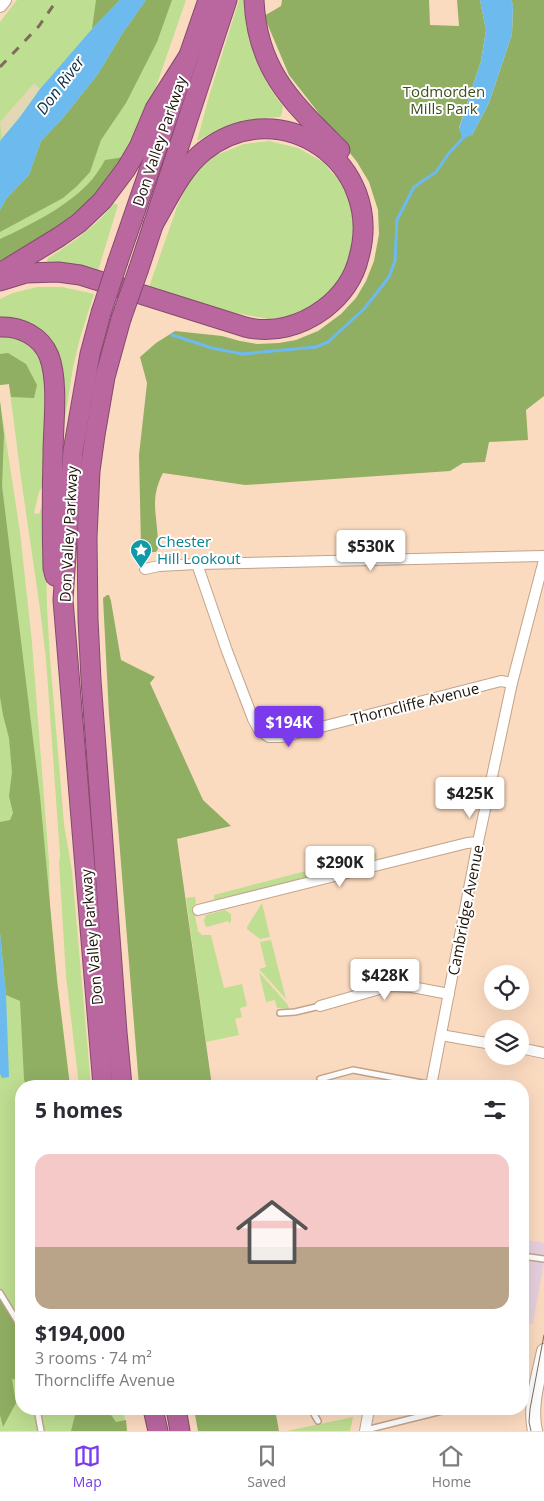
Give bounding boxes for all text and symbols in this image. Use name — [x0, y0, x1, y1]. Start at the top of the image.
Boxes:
water label: Don River — [31, 51, 90, 119]
street label: Don Valley Parkway — [127, 73, 191, 209]
park label: Todmorden Mills Park — [403, 81, 485, 118]
street label: Don Valley Parkway — [54, 465, 82, 603]
pin: $530K — [336, 530, 406, 572]
place label: Chester Hill Lookout — [157, 531, 241, 568]
text: $530K — [347, 535, 395, 557]
place icon: Chester Hill Lookout — [129, 538, 153, 569]
street label: Thorncliffe Avenue — [349, 677, 481, 729]
pin: $194K — [254, 706, 324, 748]
text: $194K — [265, 711, 313, 733]
pin: $425K — [435, 776, 505, 819]
text: $425K — [446, 782, 494, 804]
street label: Cambridge Avenue — [443, 843, 487, 977]
pin: $290K — [305, 846, 375, 888]
text: $290K — [316, 851, 364, 873]
street label: Don Valley Parkway — [75, 868, 107, 1006]
pin: $428K — [350, 958, 420, 1001]
text: $428K — [361, 964, 409, 986]
map controls — [484, 965, 529, 1065]
button: locate — [484, 965, 529, 1010]
button: layers — [484, 1020, 529, 1065]
text: 5 homes — [35, 1096, 123, 1124]
icon: filters — [481, 1096, 509, 1124]
icon: home — [227, 1187, 317, 1277]
text: $194,000 — [35, 1319, 125, 1347]
text: 3 rooms · 74 m² — [35, 1347, 152, 1369]
text: Thorncliffe Avenue — [35, 1369, 175, 1391]
tab: Map — [73, 1442, 102, 1491]
tab: Saved — [247, 1442, 286, 1491]
tab: Home — [432, 1442, 471, 1491]

